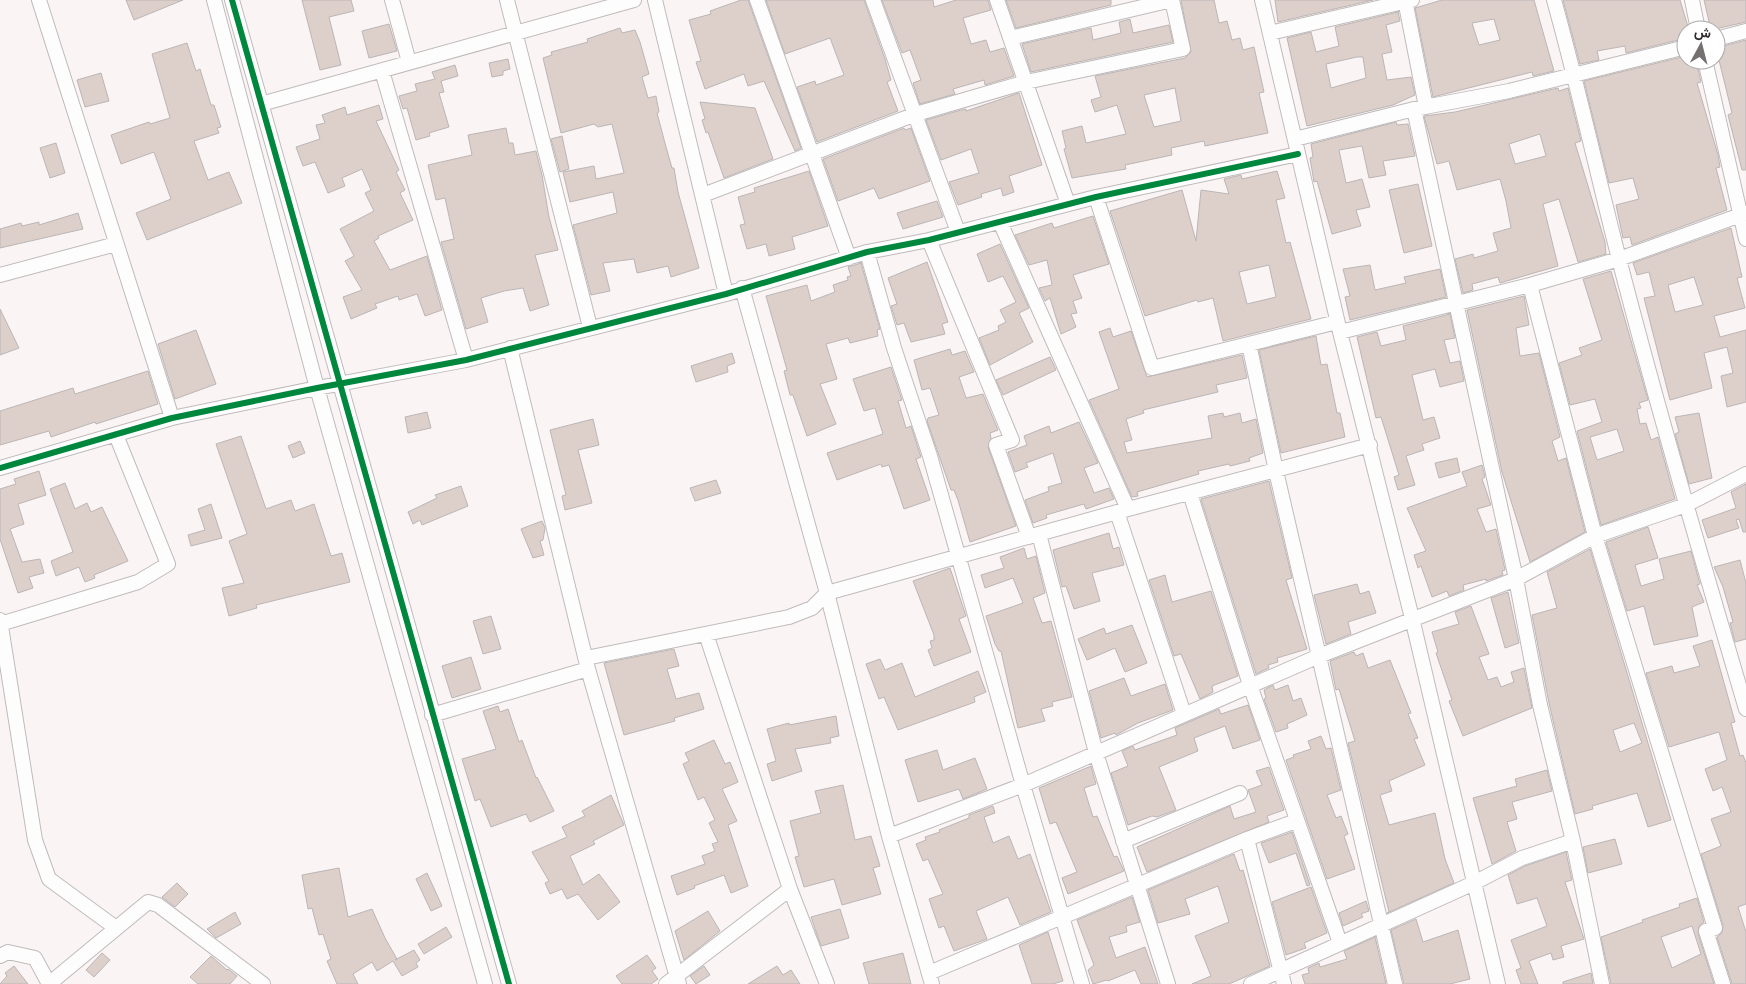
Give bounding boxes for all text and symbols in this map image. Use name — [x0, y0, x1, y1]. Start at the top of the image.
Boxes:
north arrow — [1676, 20, 1726, 70]
text: ش — [1693, 23, 1712, 42]

